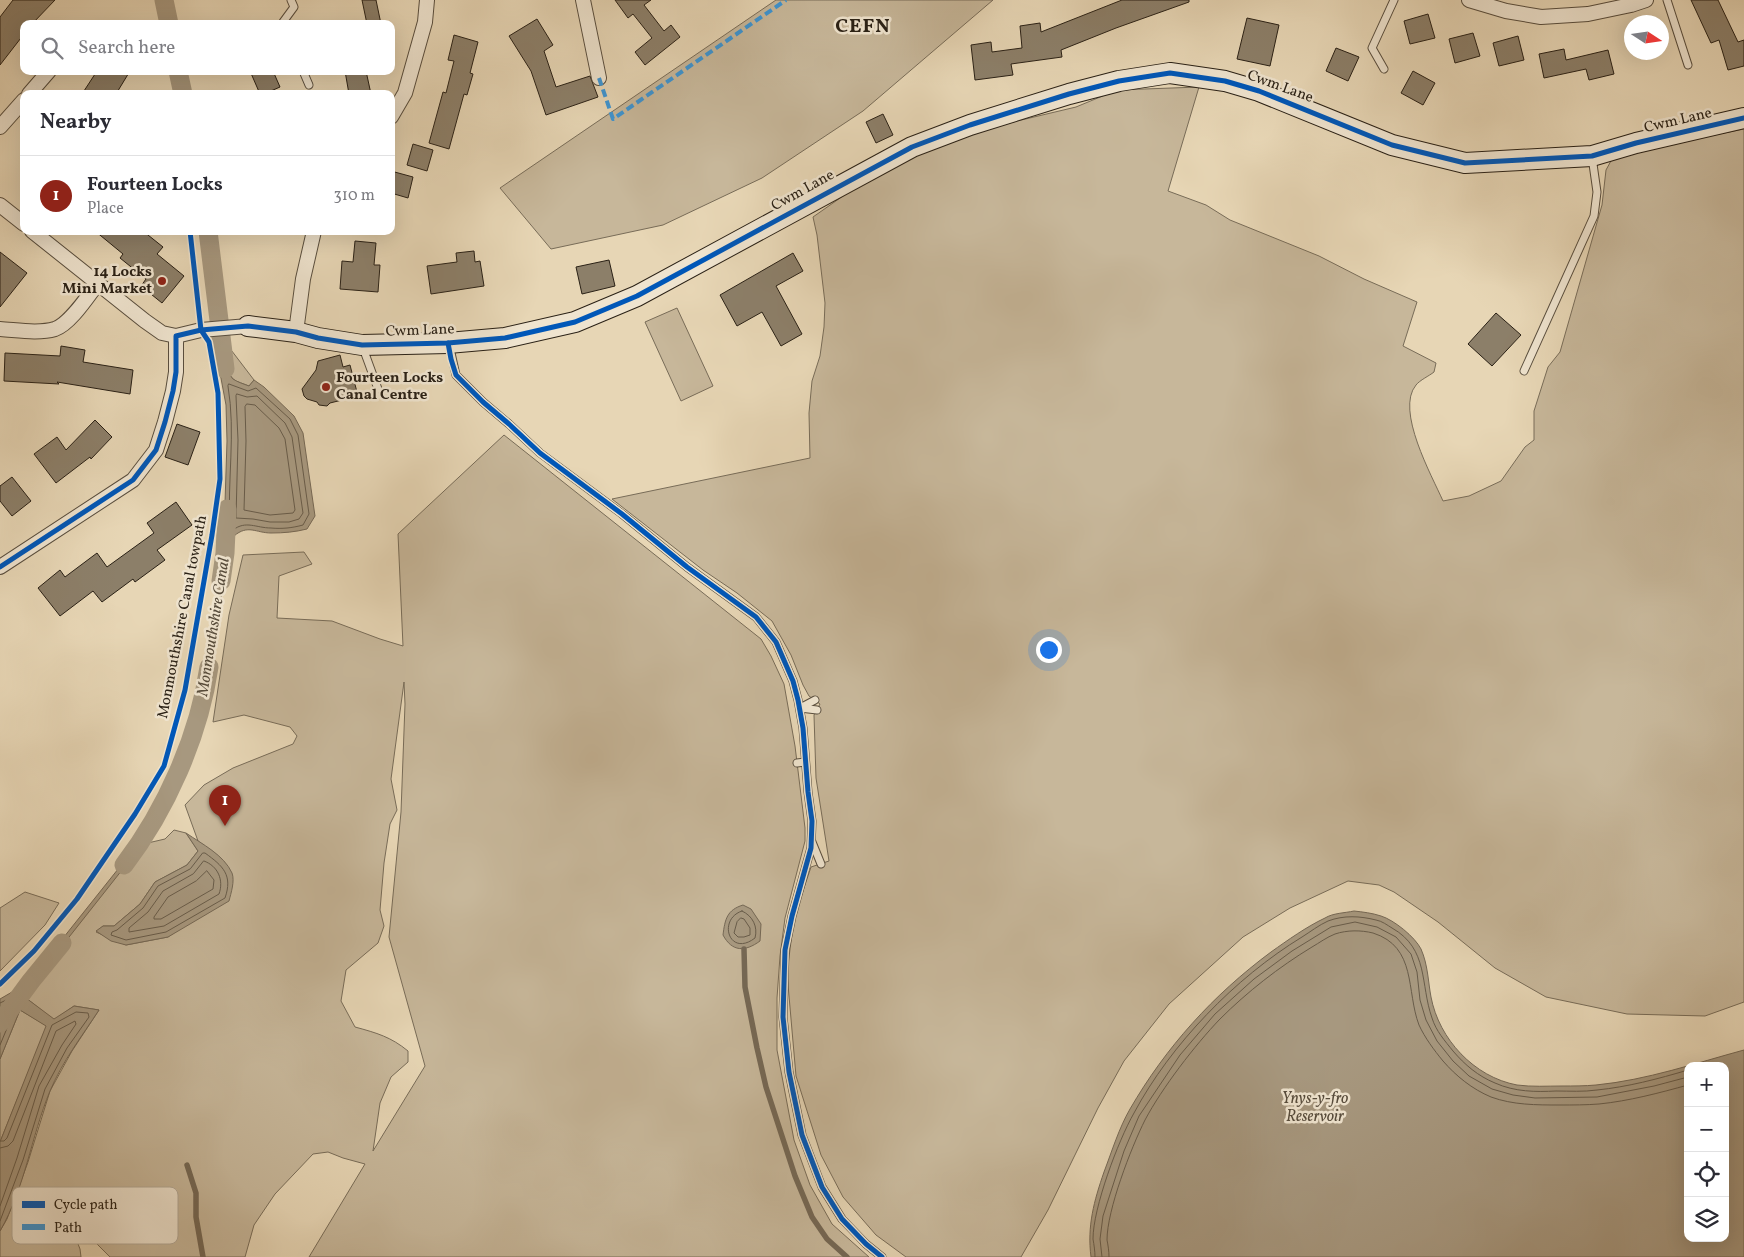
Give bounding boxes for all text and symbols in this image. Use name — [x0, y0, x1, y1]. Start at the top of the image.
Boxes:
district label: CEFN — [835, 13, 891, 41]
north arrow — [1624, 15, 1669, 60]
search box — [20, 20, 395, 75]
icon: search — [38, 34, 66, 62]
text: Search here — [78, 35, 175, 61]
street label: Cwm Lane — [1244, 65, 1316, 109]
street label: Cwm Lane — [1642, 103, 1714, 139]
text: Nearby — [40, 108, 111, 137]
street label: Cwm Lane — [768, 165, 838, 217]
text: Fourteen Locks — [87, 172, 223, 198]
text: 1 — [53, 185, 59, 207]
text: 310 m — [334, 185, 375, 207]
text: Place — [87, 198, 124, 220]
place label: 14 Locks Mini Market — [62, 262, 152, 300]
marker: 14 Locks Mini Market — [156, 275, 168, 287]
street label: Cwm Lane — [385, 319, 455, 343]
place label: Fourteen Locks Canal Centre — [336, 368, 443, 406]
marker: Fourteen Locks Canal Centre — [320, 381, 332, 393]
street label: Monmouthshire Canal towpath — [153, 514, 213, 720]
water label: Monmouthshire Canal — [192, 556, 236, 699]
your location — [1036, 637, 1062, 663]
pin: 1 — [209, 785, 241, 826]
map controls — [1684, 1062, 1729, 1242]
button: + — [1684, 1062, 1729, 1107]
water label: Ynys-y-fro Reservoir — [1282, 1088, 1349, 1128]
button: − — [1684, 1107, 1729, 1152]
button: locate — [1684, 1152, 1729, 1197]
legend — [12, 1187, 178, 1244]
text: Cycle path — [54, 1196, 118, 1215]
button: layers — [1684, 1197, 1729, 1242]
text: Path — [54, 1219, 82, 1238]

